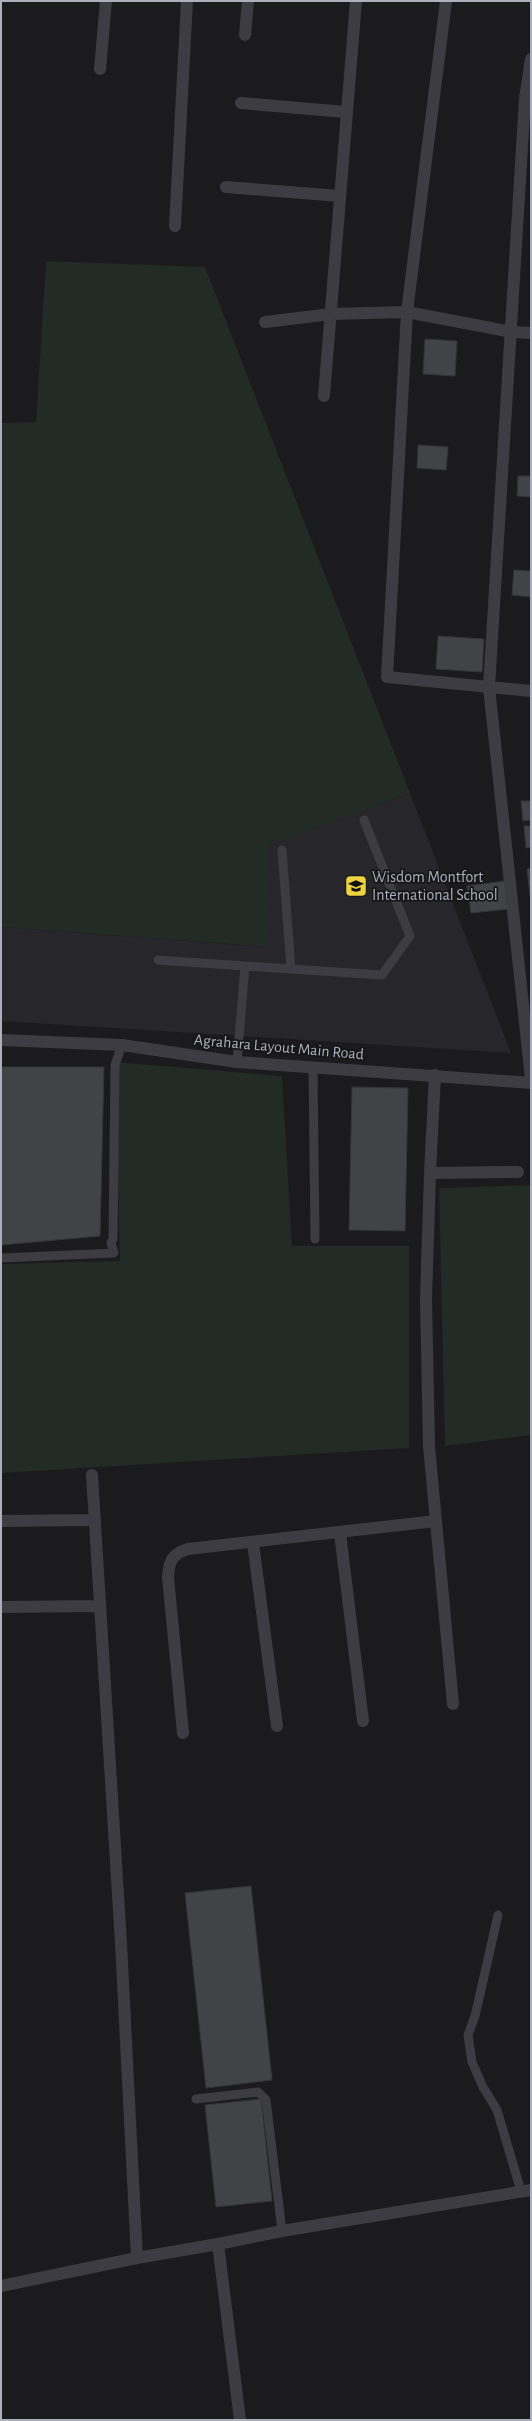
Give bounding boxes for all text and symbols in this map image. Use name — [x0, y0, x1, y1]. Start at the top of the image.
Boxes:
place label: Wisdom Montfort International School — [372, 869, 498, 903]
school or university icon: Wisdom Montfort International School — [343, 873, 369, 899]
street label: Agrahara Layout Main Road — [193, 1032, 365, 1063]

